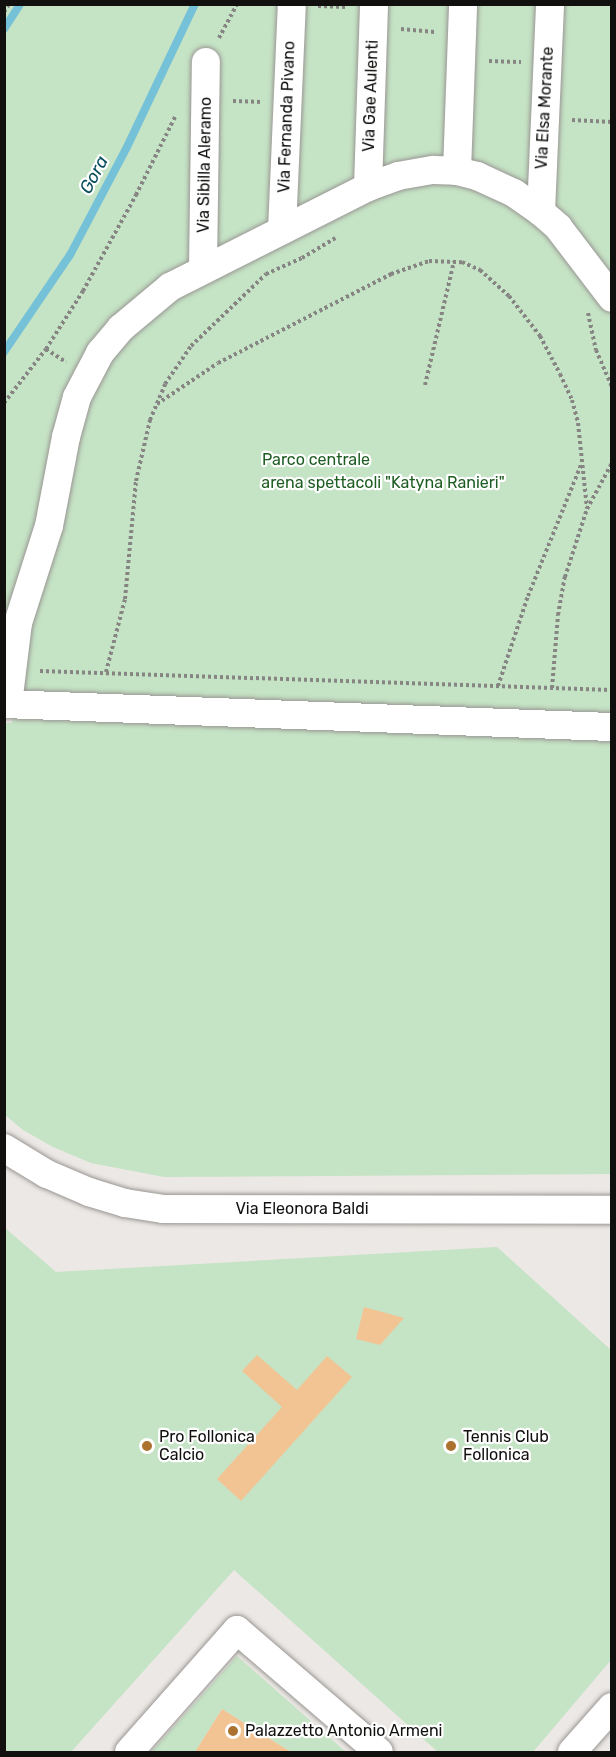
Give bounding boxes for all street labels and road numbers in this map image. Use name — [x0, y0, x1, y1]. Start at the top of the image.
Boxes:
street label: Via Gae Aulenti — [359, 39, 383, 153]
street label: Via Fernanda Pivano — [275, 41, 299, 193]
street label: Via Elsa Morante — [532, 46, 558, 170]
street label: Via Sibilla Aleramo — [194, 97, 216, 233]
street label: Via Eleonora Baldi — [235, 1199, 369, 1219]

